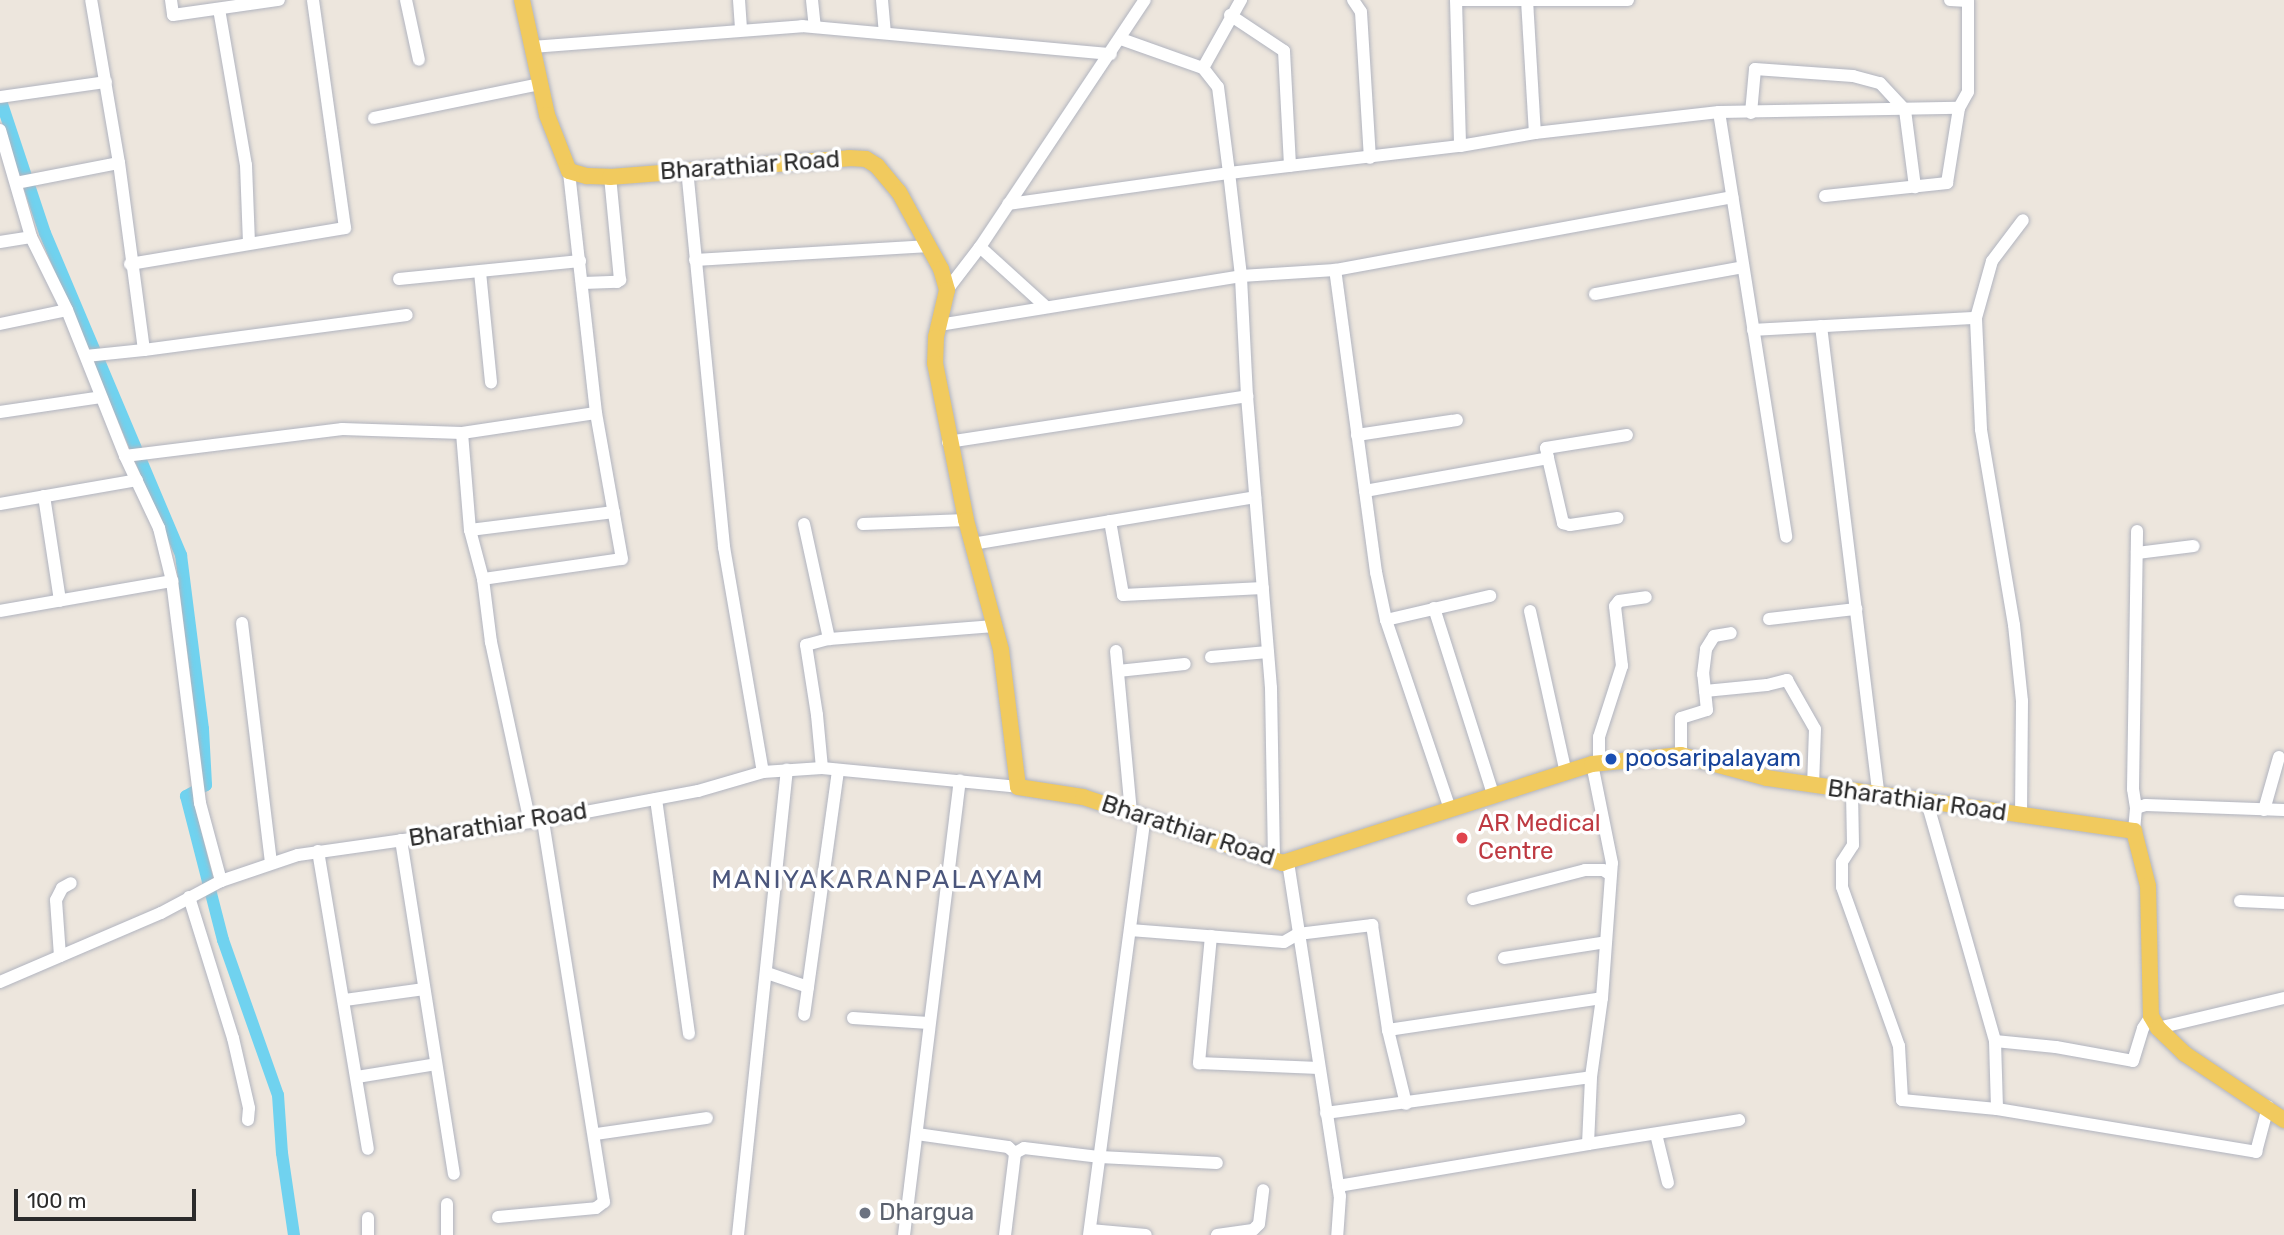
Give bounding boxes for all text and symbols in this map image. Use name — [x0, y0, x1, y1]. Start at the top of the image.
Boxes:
street label: Bharathiar Road — [659, 145, 841, 187]
place label: poosaripalayam — [1625, 745, 1801, 773]
marker: poosaripalayam — [1603, 751, 1619, 767]
street label: Bharathiar Road — [1825, 774, 2009, 828]
street label: Bharathiar Road — [1098, 789, 1278, 873]
street label: Bharathiar Road — [406, 797, 590, 853]
place label: AR Medical Centre — [1478, 810, 1601, 866]
marker: AR Medical Centre — [1452, 828, 1472, 848]
district label: MANIYAKARANPALAYAM — [714, 864, 1042, 896]
scale bar — [18, 1176, 200, 1220]
text: 100 m — [27, 1188, 86, 1213]
place label: Dhargua — [879, 1199, 974, 1227]
marker: Dhargua — [857, 1205, 873, 1221]

